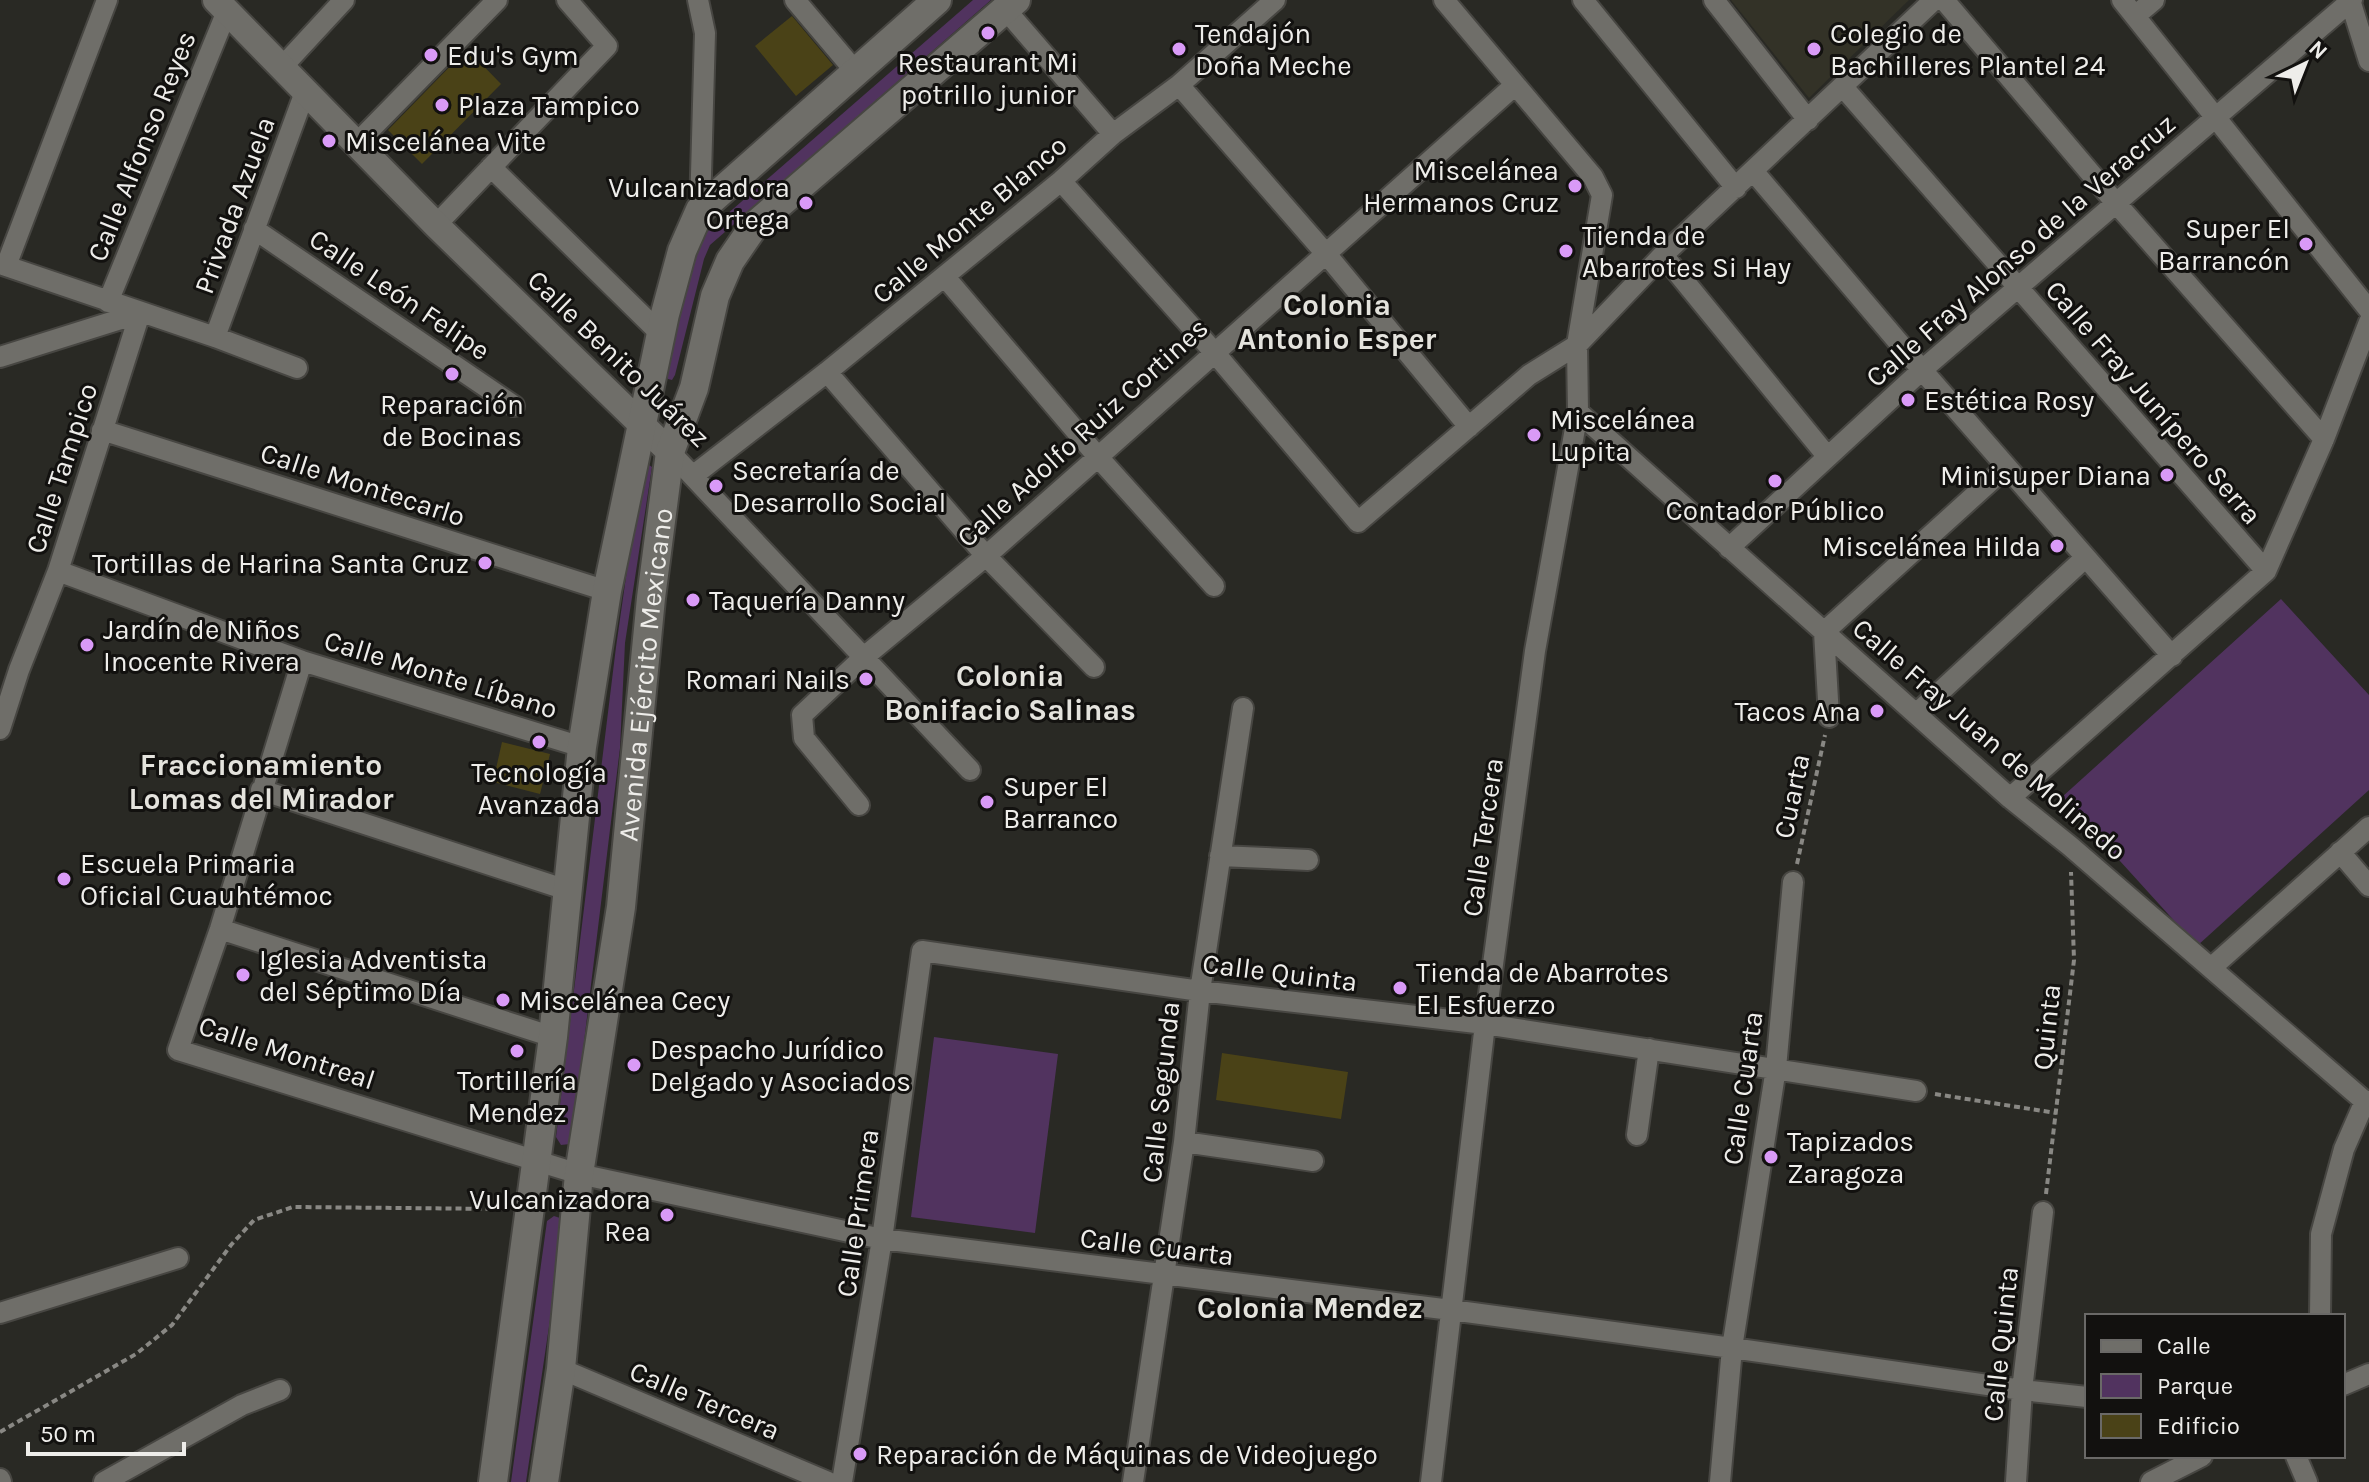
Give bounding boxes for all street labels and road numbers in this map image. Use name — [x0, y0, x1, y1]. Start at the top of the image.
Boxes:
street label: Calle Alfonso Reyes — [80, 26, 203, 266]
street label: Calle Fray Alonso de la Veracruz — [1859, 107, 2182, 394]
street label: Privada Azuela — [187, 112, 282, 298]
street label: Calle Monte Blanco — [865, 128, 1073, 310]
street label: Calle León Felipe — [303, 222, 496, 367]
street label: Calle Benito Juárez — [521, 263, 717, 454]
street label: Calle Fray Junípero Serra — [2039, 274, 2269, 531]
street label: Calle Adolfo Ruiz Cortines — [950, 311, 1215, 554]
street label: Calle Tampico — [18, 379, 105, 557]
street label: Calle Montecarlo — [256, 436, 469, 533]
street label: Avenida Ejército Mexicano — [611, 506, 680, 843]
street label: Calle Fray Juan de Molinedo — [1846, 611, 2133, 867]
street label: Calle Monte Líbano — [320, 623, 562, 726]
street label: Cuarta — [1766, 751, 1817, 841]
street label: Calle Tercera — [1455, 756, 1510, 919]
street label: Calle Quinta — [1201, 947, 1359, 998]
street label: Quinta — [2026, 982, 2067, 1072]
street label: Calle Segunda — [1135, 1000, 1186, 1184]
street label: Calle Montreal — [194, 1008, 379, 1097]
street label: Calle Cuarta — [1715, 1009, 1770, 1167]
street label: Calle Primera — [829, 1127, 886, 1299]
street label: Calle Cuarta — [1078, 1221, 1236, 1272]
street label: Calle Quinta — [1976, 1265, 2025, 1423]
street label: Calle Tercera — [625, 1354, 785, 1447]

